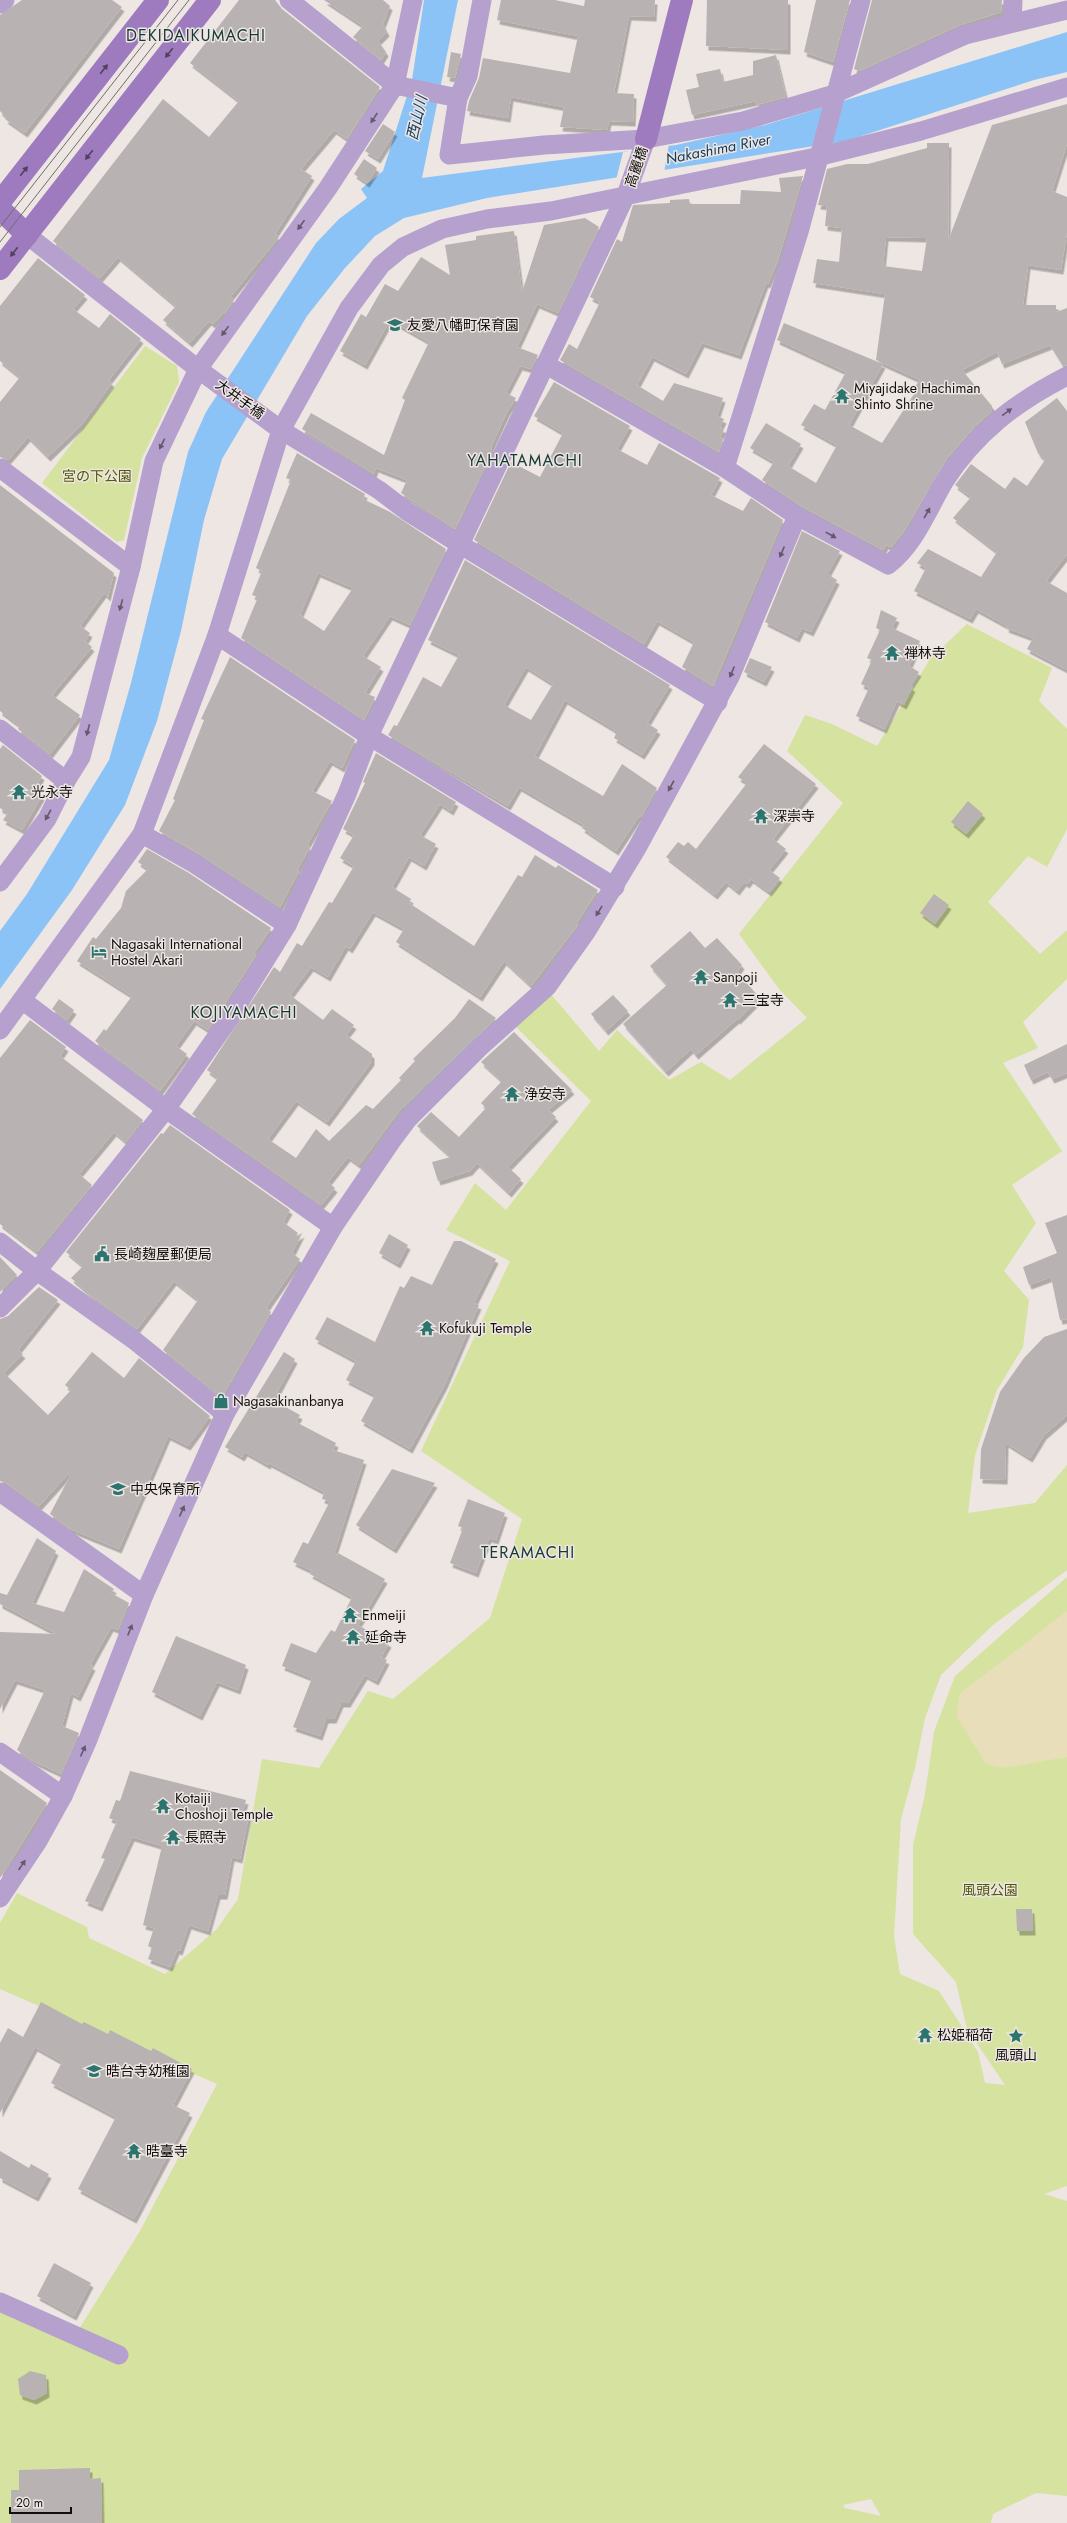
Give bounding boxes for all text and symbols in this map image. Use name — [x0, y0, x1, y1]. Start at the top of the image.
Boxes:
district label: DEKIDAIKUMACHI — [126, 24, 266, 47]
one-way arrow — [165, 47, 173, 58]
one-way arrow — [100, 64, 108, 75]
water label: 西山川 — [401, 92, 433, 142]
one-way arrow — [370, 113, 378, 123]
water label: Nakashima River — [664, 128, 773, 170]
street label: 高麗橋 — [620, 144, 652, 190]
one-way arrow — [85, 150, 93, 161]
one-way arrow — [20, 166, 28, 177]
one-way arrow — [297, 220, 305, 230]
one-way arrow — [9, 247, 18, 258]
place label: 友愛八幡町保育園 — [407, 315, 519, 335]
school or university icon: 友愛八幡町保育園 — [386, 316, 404, 334]
one-way arrow — [221, 325, 229, 336]
street label: 大井手橋 — [211, 374, 269, 424]
place label: Miyajidake Hachiman Shinto Shrine — [854, 378, 981, 414]
temple icon: Miyajidake Hachiman Shinto Shrine — [833, 387, 851, 405]
one-way arrow — [1002, 408, 1012, 416]
one-way arrow — [159, 438, 165, 450]
district label: YAHATAMACHI — [467, 449, 583, 472]
park label: 宮の下公園 — [62, 466, 132, 486]
one-way arrow — [923, 507, 930, 519]
one-way arrow — [825, 531, 837, 538]
one-way arrow — [779, 546, 785, 558]
one-way arrow — [118, 599, 124, 611]
place label: 禅林寺 — [904, 643, 946, 663]
temple icon: 禅林寺 — [883, 644, 901, 662]
one-way arrow — [729, 666, 735, 678]
one-way arrow — [85, 725, 91, 737]
one-way arrow — [668, 781, 675, 792]
place label: 光永寺 — [31, 782, 73, 802]
temple icon: 光永寺 — [10, 783, 28, 801]
place label: 深崇寺 — [773, 806, 815, 826]
temple icon: 深崇寺 — [752, 807, 770, 825]
one-way arrow — [45, 810, 52, 821]
one-way arrow — [596, 905, 603, 917]
place label: Nagasaki International Hostel Akari — [111, 934, 242, 970]
hotel icon: Nagasaki International Hostel Akari — [90, 943, 108, 961]
place label: Sanpoji — [713, 967, 758, 987]
temple icon: Sanpoji — [692, 968, 710, 986]
place label: 三宝寺 — [742, 990, 784, 1010]
temple icon: 三宝寺 — [721, 991, 739, 1009]
district label: KOJIYAMACHI — [191, 1001, 297, 1024]
place label: 浄安寺 — [524, 1084, 566, 1104]
temple icon: 浄安寺 — [503, 1085, 521, 1103]
place label: 長崎麹屋郵便局 — [114, 1244, 212, 1264]
public building icon: 長崎麹屋郵便局 — [93, 1245, 111, 1263]
place label: Kofukuji Temple — [439, 1318, 532, 1338]
temple icon: Kofukuji Temple — [418, 1319, 436, 1337]
place label: Nagasakinanbanya — [233, 1391, 344, 1411]
shop icon: Nagasakinanbanya — [212, 1392, 230, 1410]
place label: 中央保育所 — [130, 1479, 200, 1499]
school or university icon: 中央保育所 — [109, 1480, 127, 1498]
one-way arrow — [179, 1505, 185, 1516]
district label: TERAMACHI — [481, 1541, 575, 1564]
place label: Enmeiji — [362, 1605, 406, 1625]
temple icon: Enmeiji — [341, 1606, 359, 1624]
one-way arrow — [128, 1624, 134, 1636]
place label: 延命寺 — [365, 1627, 407, 1647]
temple icon: 延命寺 — [344, 1628, 362, 1646]
one-way arrow — [80, 1745, 86, 1757]
place label: Kotaiji Choshoji Temple — [175, 1788, 273, 1824]
temple icon: Kotaiji Choshoji Temple — [154, 1797, 172, 1815]
place label: 長照寺 — [185, 1827, 227, 1847]
temple icon: 長照寺 — [164, 1828, 182, 1846]
one-way arrow — [18, 1860, 26, 1871]
park label: 風頭公園 — [962, 1880, 1018, 1900]
place label: 松姫稲荷 — [937, 2025, 993, 2045]
temple icon: 松姫稲荷 — [916, 2026, 934, 2044]
place icon: 風頭山 — [1007, 2027, 1025, 2045]
place label: 風頭山 — [995, 2045, 1037, 2065]
place label: 晧台寺幼稚園 — [106, 2061, 190, 2081]
school or university icon: 晧台寺幼稚園 — [85, 2062, 103, 2080]
place label: 晧臺寺 — [146, 2141, 188, 2161]
temple icon: 晧臺寺 — [125, 2142, 143, 2160]
scale bar — [10, 2489, 71, 2515]
text: 20 m — [16, 2494, 43, 2512]

